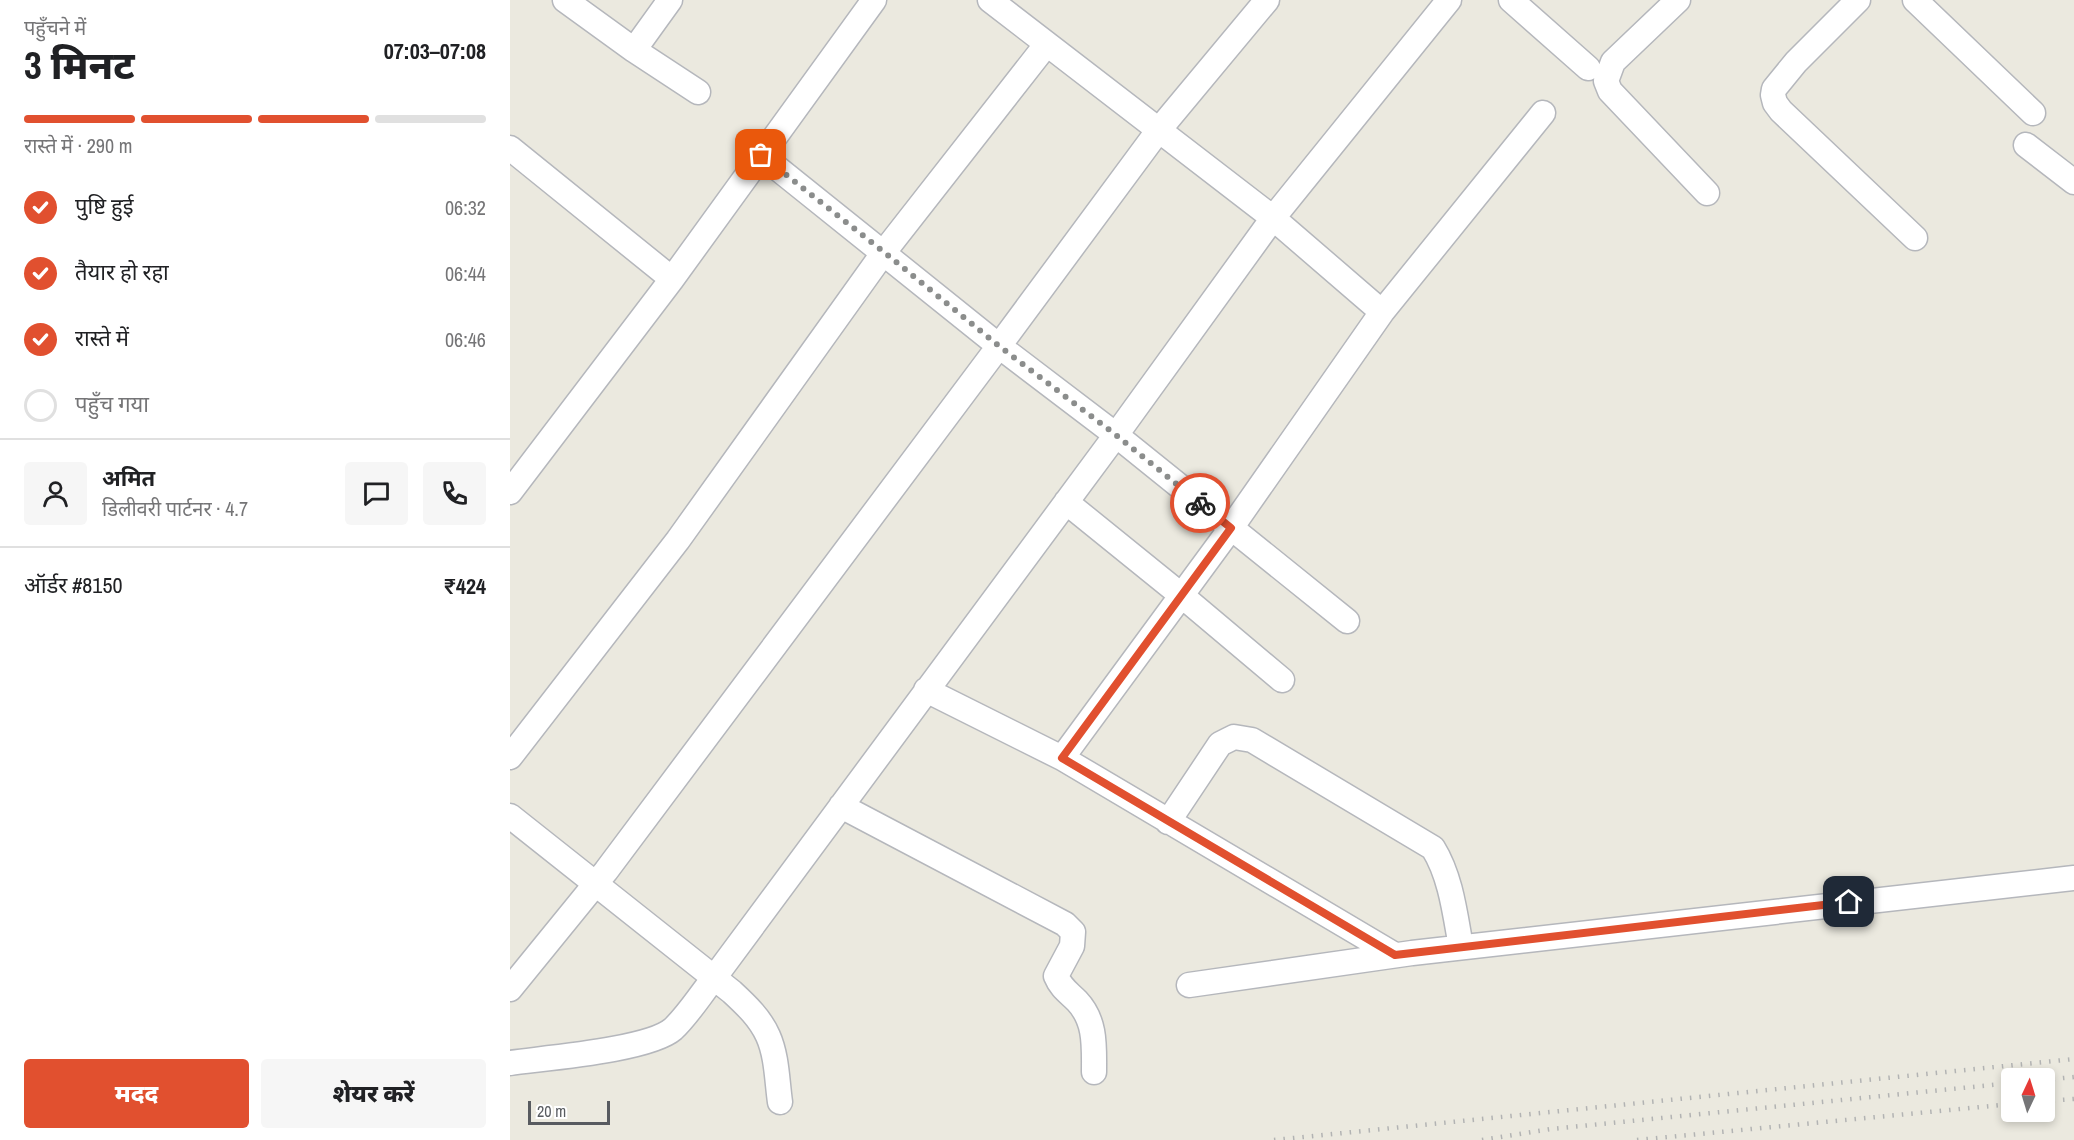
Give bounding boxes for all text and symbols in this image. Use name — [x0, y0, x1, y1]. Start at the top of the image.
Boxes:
text: पहुँचने में — [24, 14, 86, 41]
text: 07:03–07:08 — [384, 36, 486, 66]
text: 3 मिनट — [24, 39, 135, 91]
pin — [735, 129, 786, 180]
text: रास्ते में · 290 m — [24, 132, 132, 159]
icon: bag — [744, 138, 777, 171]
icon: check — [24, 191, 57, 224]
text: पुष्टि हुई — [75, 191, 134, 221]
text: 06:32 — [445, 194, 486, 221]
icon: check — [24, 257, 57, 290]
text: तैयार हो रहा — [75, 257, 169, 287]
text: 06:44 — [445, 260, 486, 287]
icon: check — [24, 323, 57, 356]
text: रास्ते में — [75, 323, 129, 353]
text: 06:46 — [445, 326, 486, 353]
text: पहुँच गया — [75, 389, 149, 419]
button: person — [24, 462, 87, 525]
button: chat — [345, 462, 408, 525]
button: phone — [423, 462, 486, 525]
text: अमित — [102, 463, 155, 493]
courier — [1170, 473, 1230, 533]
icon: bike — [1184, 487, 1217, 520]
text: डिलीवरी पार्टनर · 4.7 — [102, 495, 248, 522]
text: ऑर्डर #8150 — [24, 570, 122, 600]
text: ₹424 — [443, 571, 486, 601]
pin — [1823, 876, 1874, 927]
icon: home — [1832, 885, 1865, 918]
button: मदद — [24, 1059, 249, 1128]
button: शेयर करें — [261, 1059, 486, 1128]
north arrow — [2001, 1068, 2055, 1122]
map controls — [2001, 1068, 2055, 1122]
scale bar — [528, 1098, 610, 1126]
text: 20 m — [537, 1100, 566, 1122]

